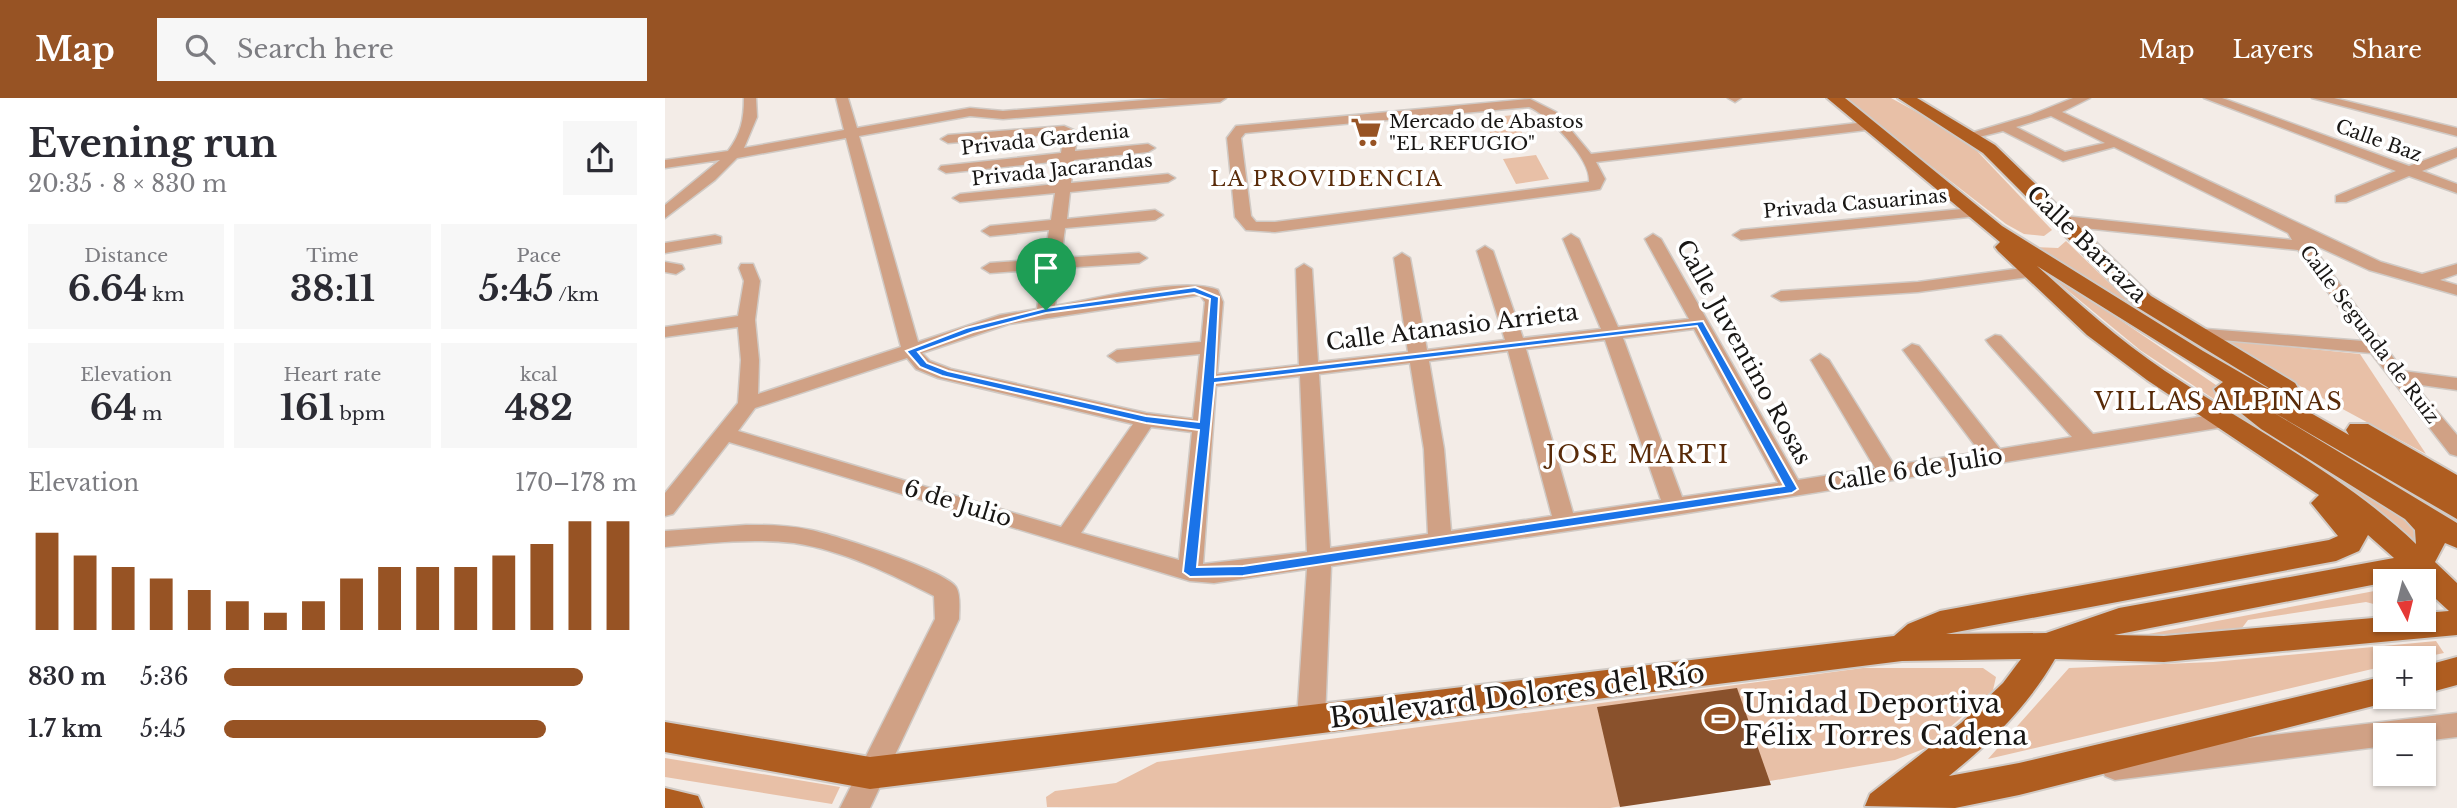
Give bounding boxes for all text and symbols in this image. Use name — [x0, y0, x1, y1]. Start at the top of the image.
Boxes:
search box — [157, 18, 647, 81]
text: Map — [35, 29, 115, 70]
icon: search — [181, 30, 219, 68]
text: Search here — [237, 33, 394, 65]
text: Map — [2139, 35, 2195, 64]
text: Layers — [2233, 35, 2314, 64]
text: Share — [2352, 35, 2422, 64]
place label: Mercado de Abastos "EL REFUGIO" — [1389, 110, 1583, 155]
street label: Calle Baz — [2333, 114, 2425, 167]
supermarket icon: Mercado de Abastos "EL REFUGIO" — [1349, 115, 1383, 149]
street label: Privada Gardenia — [960, 119, 1131, 160]
text: Evening run — [28, 120, 277, 167]
button: share — [563, 121, 637, 195]
street label: Privada Jacarandas — [970, 149, 1154, 190]
district label: LA PROVIDENCIA — [1210, 166, 1444, 192]
text: 20:35 · 8 × 830 m — [28, 170, 227, 198]
street label: Calle Barraza — [2021, 180, 2153, 309]
street label: Privada Casuarinas — [1762, 184, 1948, 223]
street label: Calle Juventino Rosas — [1670, 235, 1818, 469]
pin — [1016, 238, 1076, 310]
street label: Calle Segunda de Ruiz — [2295, 241, 2444, 428]
text: Distance — [84, 244, 168, 267]
text: Time — [306, 244, 359, 267]
text: Pace — [517, 244, 561, 267]
icon: arrive — [1027, 249, 1065, 287]
text: 6.64 — [68, 267, 147, 310]
text: 38:11 — [290, 267, 375, 310]
text: 5:45 — [479, 267, 553, 310]
text: km — [147, 283, 184, 306]
text: /km — [553, 283, 599, 306]
street label: Calle Atanasio Arrieta — [1324, 298, 1580, 356]
text: Elevation — [80, 363, 172, 386]
text: Heart rate — [284, 363, 381, 386]
text: kcal — [520, 363, 558, 386]
text: 64 — [90, 386, 137, 429]
text: 161 — [280, 386, 334, 429]
text: 482 — [505, 386, 573, 429]
district label: VILLAS ALPINAS — [2093, 387, 2344, 416]
text: m — [137, 402, 163, 425]
text: bpm — [334, 402, 385, 425]
district label: JOSE MARTI — [1543, 440, 1730, 469]
street label: Calle 6 de Julio — [1825, 441, 2005, 497]
text: Elevation — [28, 469, 139, 497]
text: 170–178 m — [515, 469, 637, 497]
street label: 6 de Julio — [901, 473, 1015, 533]
north arrow — [2373, 569, 2436, 632]
map controls — [2373, 569, 2436, 786]
button: + — [2373, 646, 2436, 709]
street label: Boulevard Dolores del Río — [1327, 655, 1707, 736]
text: 830 m — [28, 663, 106, 691]
text: 5:36 — [140, 663, 189, 691]
place label: Unidad Deportiva Félix Torres Cadena — [1743, 686, 2028, 753]
sports icon: Unidad Deportiva Félix Torres Cadena — [1703, 702, 1737, 736]
text: 1.7 km — [28, 715, 102, 743]
text: 5:45 — [140, 715, 186, 743]
button: − — [2373, 723, 2436, 786]

